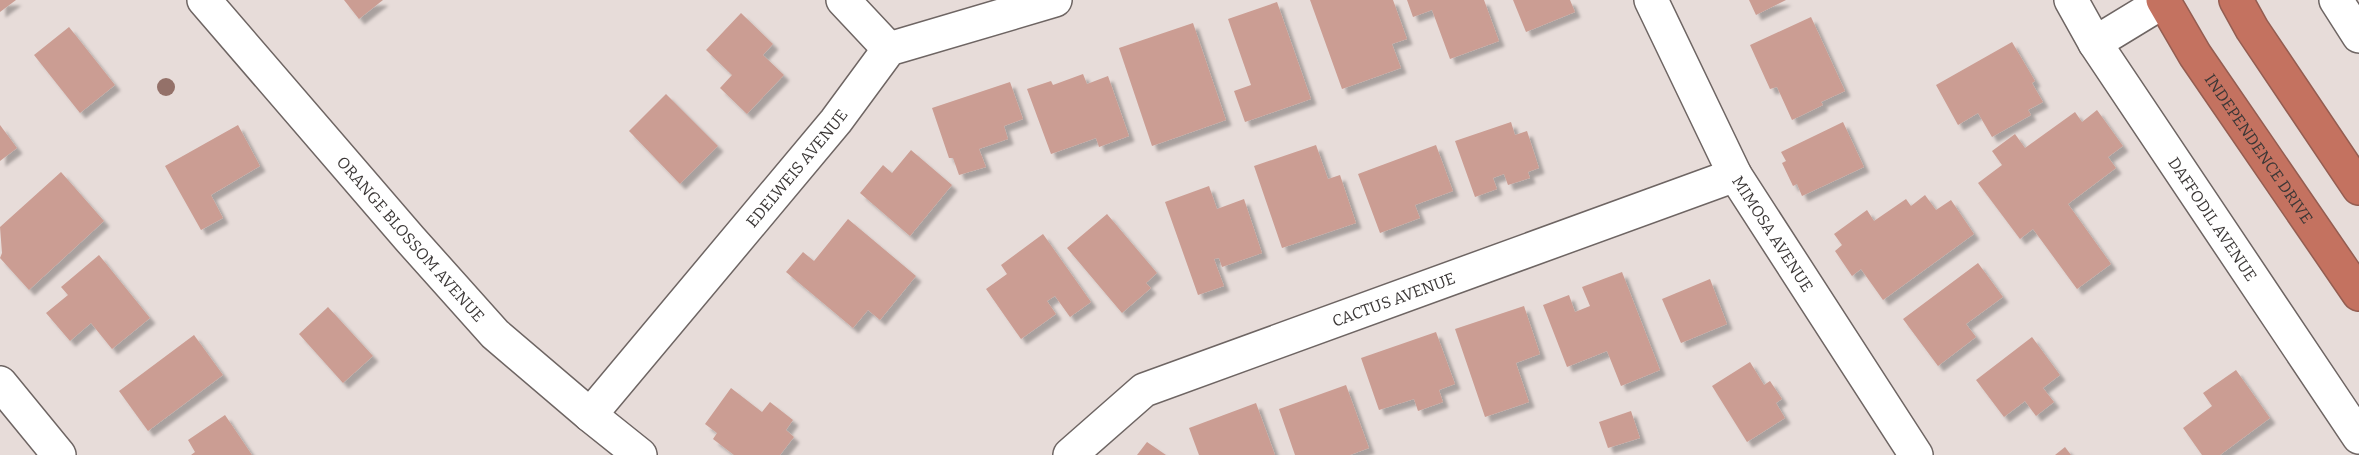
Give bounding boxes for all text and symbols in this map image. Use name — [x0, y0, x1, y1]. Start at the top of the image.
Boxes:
street label: INDEPENDENCE DRIVE — [2201, 70, 2317, 227]
street label: EDELWEIS AVENUE — [742, 105, 851, 231]
street label: ORANGE BLOSSOM AVENUE — [333, 152, 489, 325]
street label: DAFFODIL AVENUE — [2165, 153, 2261, 285]
street label: MIMOSA AVENUE — [1728, 172, 1817, 295]
street label: CACTUS AVENUE — [1329, 268, 1458, 330]

